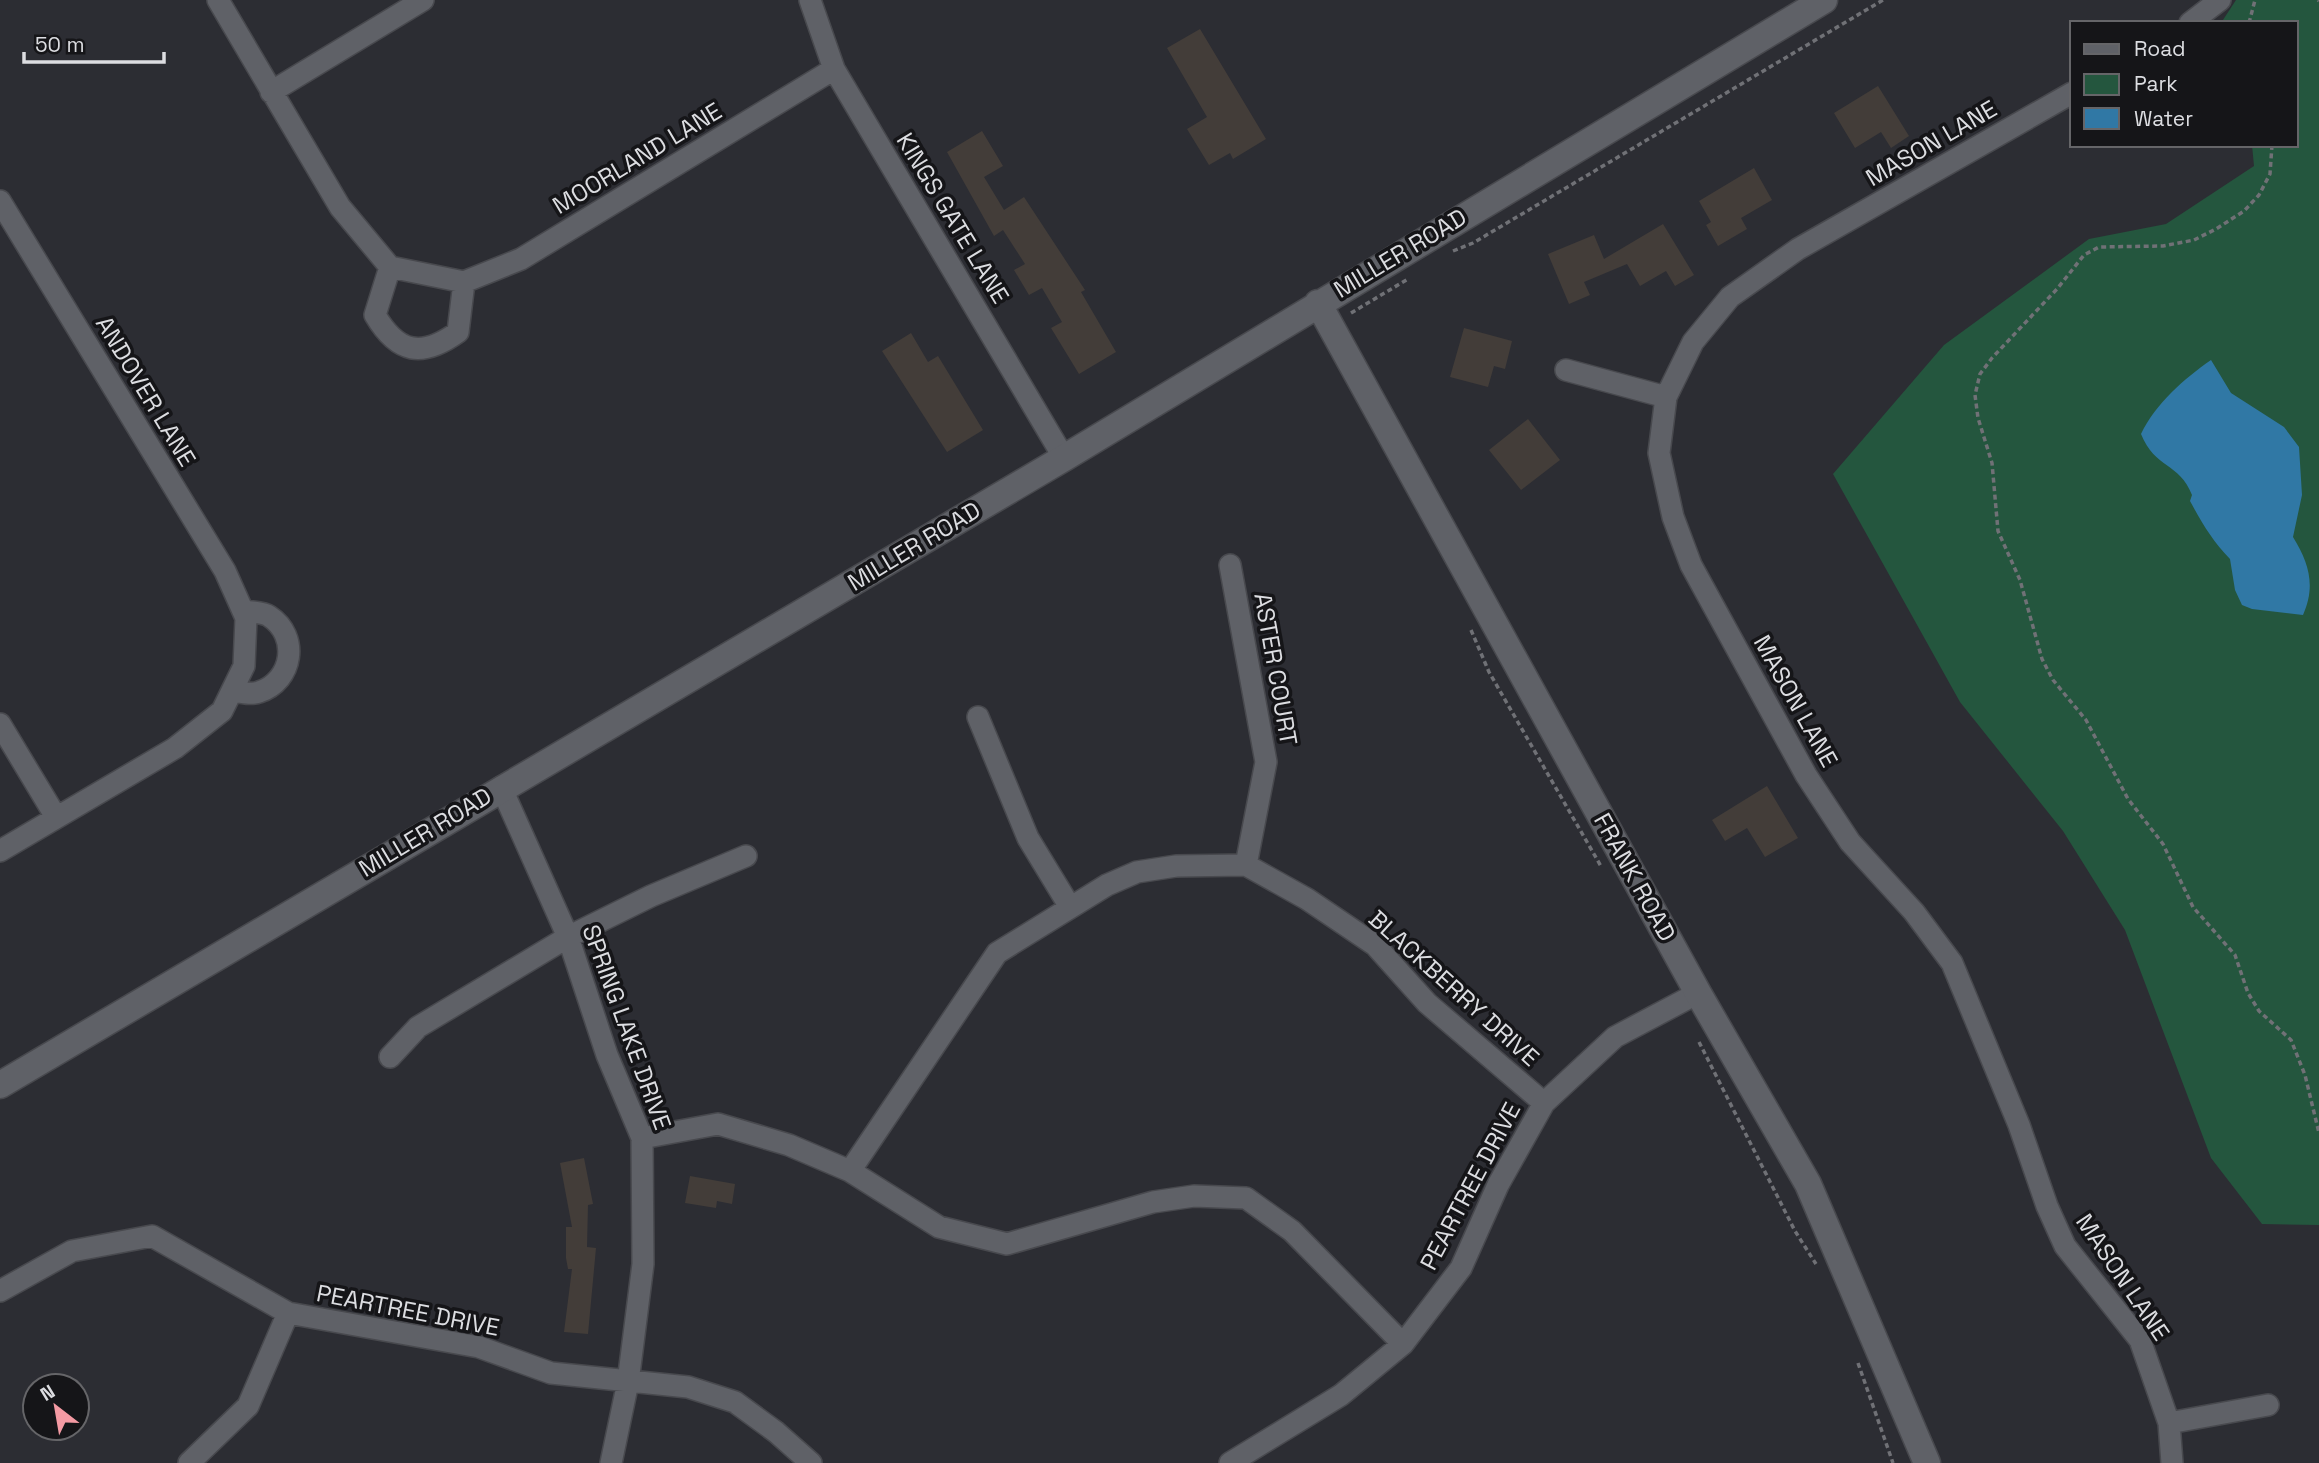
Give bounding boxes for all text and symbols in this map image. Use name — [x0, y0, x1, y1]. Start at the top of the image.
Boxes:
scale bar — [24, 21, 164, 65]
legend — [2070, 21, 2298, 147]
text: 50 m — [35, 31, 85, 58]
text: Road — [2134, 35, 2186, 62]
text: Park — [2134, 70, 2178, 97]
street label: MASON LANE — [1860, 93, 2002, 193]
street label: MOORLAND LANE — [547, 95, 727, 221]
text: Water — [2134, 105, 2193, 132]
street label: KINGS GATE LANE — [890, 127, 1016, 309]
street label: MILLER ROAD — [1328, 201, 1472, 305]
street label: ANDOVER LANE — [89, 310, 203, 472]
street label: MILLER ROAD — [842, 494, 986, 598]
street label: ASTER COURT — [1247, 590, 1305, 748]
street label: MASON LANE — [1747, 629, 1845, 773]
street label: MILLER ROAD — [353, 780, 497, 884]
street label: FRANK ROAD — [1587, 807, 1683, 947]
street label: BLACKBERRY DRIVE — [1362, 903, 1546, 1073]
street label: SPRING LAKE DRIVE — [576, 920, 678, 1134]
street label: PEARTREE DRIVE — [1413, 1097, 1527, 1275]
street label: MASON LANE — [2069, 1208, 2177, 1346]
street label: PEARTREE DRIVE — [314, 1277, 502, 1343]
north arrow — [21, 1372, 91, 1442]
text: N — [36, 1379, 59, 1407]

